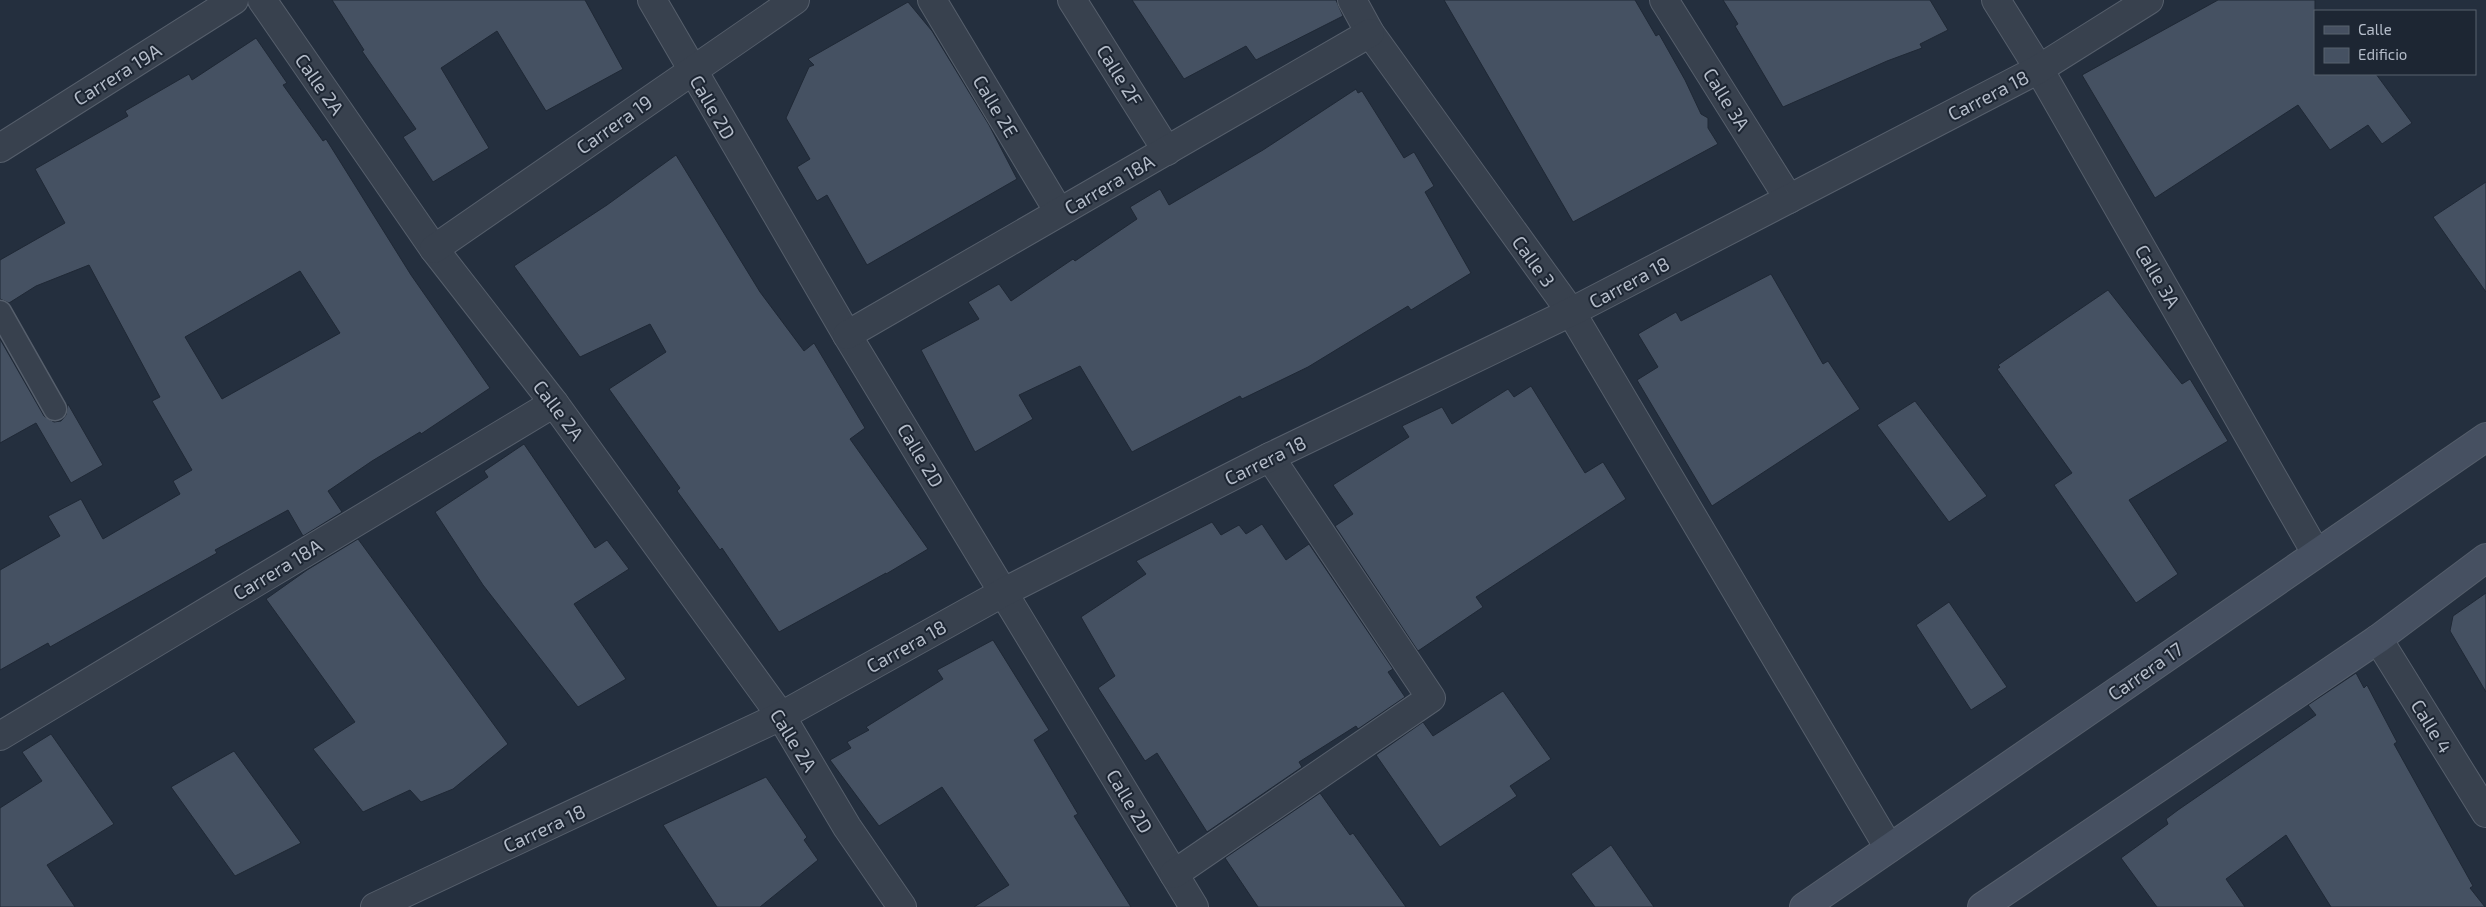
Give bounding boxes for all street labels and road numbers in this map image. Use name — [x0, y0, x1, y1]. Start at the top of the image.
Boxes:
street label: Carrera 19A — [69, 38, 165, 110]
street label: Calle 2F — [1092, 40, 1148, 110]
street label: Calle 2A — [291, 49, 349, 119]
street label: Calle 3A — [1699, 63, 1755, 135]
street label: Carrera 18 — [1944, 65, 2032, 125]
street label: Calle 2D — [685, 71, 741, 143]
street label: Calle 2E — [969, 71, 1023, 141]
street label: Carrera 19 — [572, 90, 656, 158]
street label: Carrera 18A — [1060, 149, 1158, 219]
street label: Calle 3 — [1508, 231, 1560, 291]
street label: Calle 3A — [2131, 240, 2185, 312]
street label: Carrera 18 — [1585, 251, 1673, 313]
street label: Calle 2A — [529, 375, 589, 445]
street label: Calle 2D — [893, 419, 949, 491]
street label: Carrera 18 — [1220, 430, 1310, 490]
street label: Carrera 18A — [228, 533, 326, 605]
street label: Carrera 18 — [862, 615, 950, 677]
street label: Carrera 17 — [2103, 637, 2187, 705]
street label: Calle 4 — [2407, 695, 2457, 757]
street label: Calle 2A — [766, 704, 822, 776]
street label: Calle 2D — [1102, 765, 1158, 837]
street label: Carrera 18 — [499, 799, 589, 857]

